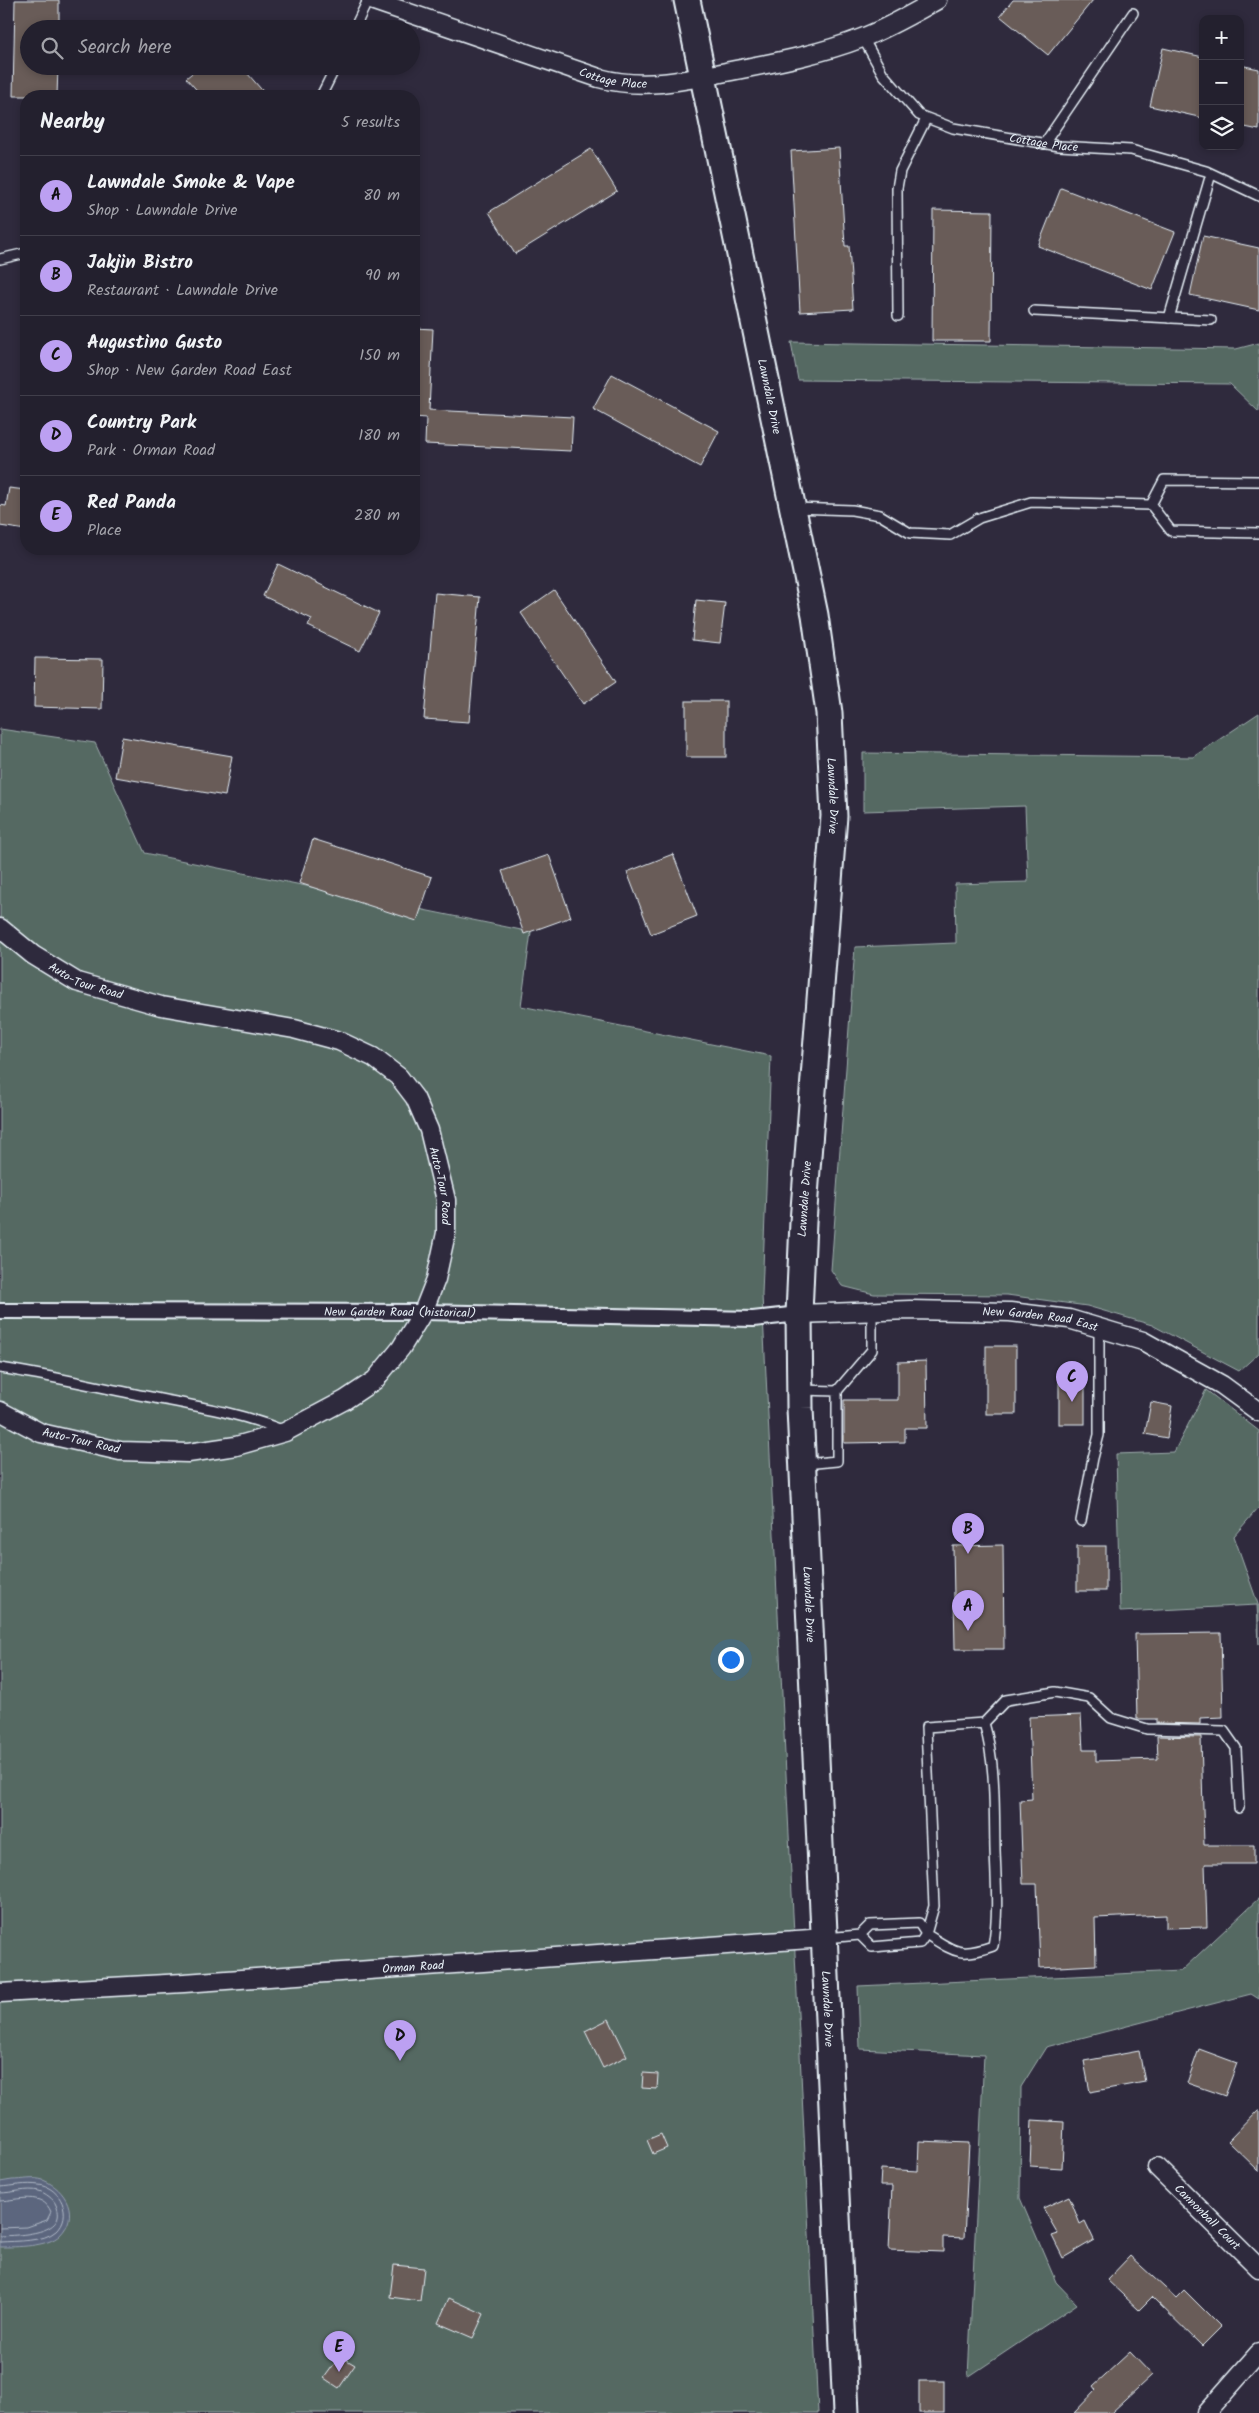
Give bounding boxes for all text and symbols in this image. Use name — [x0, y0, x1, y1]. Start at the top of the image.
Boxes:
map controls — [1199, 15, 1244, 150]
button: + — [1199, 15, 1244, 60]
search box — [20, 20, 420, 75]
text: Search here — [78, 33, 172, 63]
icon: search — [38, 34, 66, 62]
button: − — [1199, 60, 1244, 105]
street label: Cottage Place — [576, 62, 648, 93]
button: layers — [1199, 105, 1244, 150]
text: Nearby — [40, 106, 105, 139]
text: 5 results — [341, 110, 400, 135]
street label: Cottage Place — [1008, 128, 1079, 157]
text: Lawndale Smoke & Vape — [87, 168, 295, 198]
text: A — [51, 183, 61, 208]
text: 80 m — [363, 183, 400, 208]
text: Shop · Lawndale Drive — [87, 198, 238, 223]
text: Jakjin Bistro — [87, 248, 193, 278]
text: B — [51, 263, 61, 288]
text: 90 m — [365, 263, 400, 288]
text: Restaurant · Lawndale Drive — [87, 278, 278, 303]
text: Augustino Gusto — [87, 328, 222, 358]
text: C — [51, 343, 61, 368]
text: 150 m — [359, 343, 400, 368]
street label: Lawndale Drive — [752, 357, 787, 437]
text: Shop · New Garden Road East — [87, 358, 292, 383]
text: Country Park — [87, 408, 196, 438]
text: D — [51, 423, 61, 448]
text: 180 m — [358, 423, 400, 448]
text: Park · Orman Road — [87, 438, 215, 463]
text: Red Panda — [87, 488, 176, 518]
text: E — [52, 503, 60, 528]
text: 280 m — [354, 503, 400, 528]
text: Place — [87, 518, 121, 543]
street label: Lawndale Drive — [822, 757, 844, 835]
street label: Auto-Tour Road — [45, 957, 126, 1004]
street label: Auto-Tour Road — [424, 1145, 456, 1226]
street label: Lawndale Drive — [793, 1160, 817, 1238]
street label: New Garden Road (historical) — [324, 1302, 476, 1323]
street label: New Garden Road East — [982, 1302, 1101, 1337]
pin: C — [1056, 1361, 1088, 1402]
street label: Auto-Tour Road — [40, 1423, 123, 1459]
pin: B — [952, 1513, 984, 1554]
street label: Lawndale Drive — [798, 1566, 820, 1644]
pin: A — [952, 1590, 984, 1631]
your location — [718, 1647, 744, 1673]
street label: Orman Road — [382, 1955, 446, 1979]
street label: Lawndale Drive — [816, 1970, 839, 2048]
pin: D — [384, 2020, 416, 2061]
street label: Cannonball Court — [1170, 2180, 1245, 2255]
pin: E — [323, 2331, 355, 2372]

